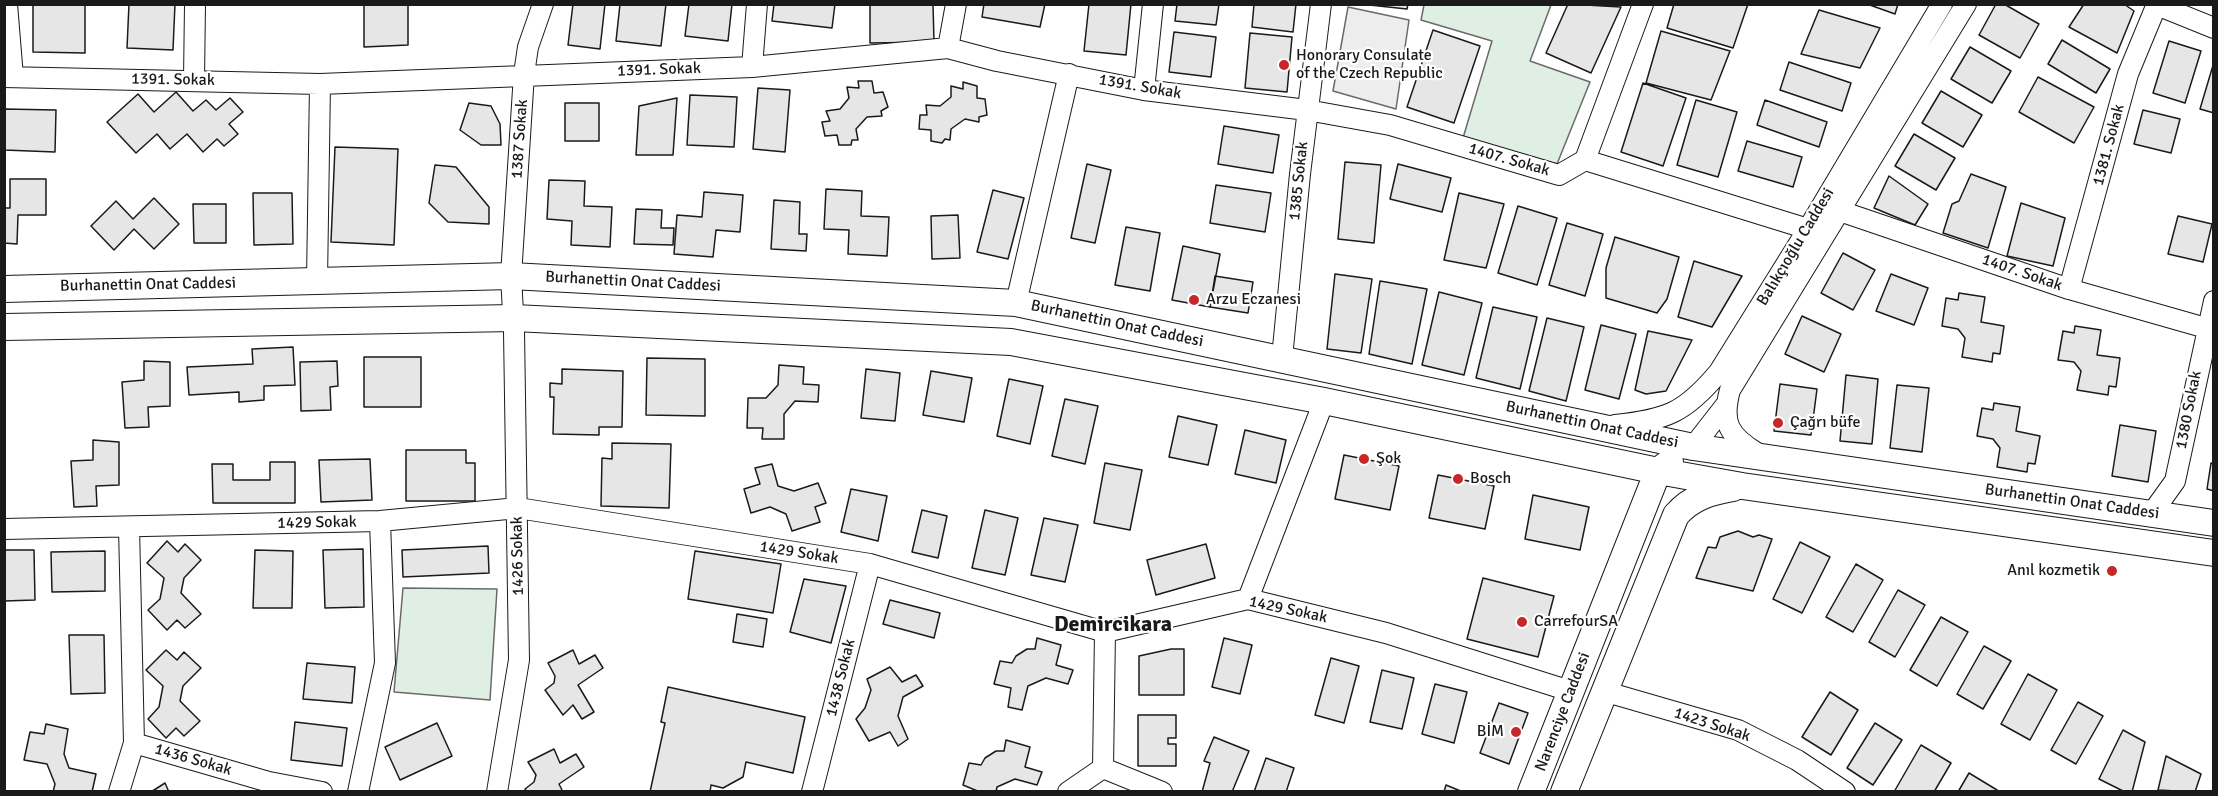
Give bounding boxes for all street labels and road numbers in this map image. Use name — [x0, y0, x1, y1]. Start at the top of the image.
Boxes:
street label: 1391. Sokak — [617, 59, 701, 81]
street label: 1391. Sokak — [131, 70, 215, 90]
street label: 1391. Sokak — [1097, 70, 1183, 104]
street label: 1387 Sokak — [508, 99, 532, 179]
street label: 1381. Sokak — [2089, 102, 2129, 188]
street label: 1407. Sokak — [1466, 139, 1552, 181]
street label: 1385 Sokak — [1285, 140, 1313, 222]
street label: Balıkçıoğlu Caddesi — [1753, 185, 1839, 309]
street label: 1407. Sokak — [1979, 250, 2065, 296]
street label: Burhanettin Onat Caddesi — [545, 268, 721, 296]
street label: Burhanettin Onat Caddesi — [60, 274, 236, 296]
street label: Burhanettin Onat Caddesi — [1029, 296, 1205, 352]
street label: 1380 Sokak — [2172, 369, 2206, 451]
street label: Burhanettin Onat Caddesi — [1504, 397, 1680, 453]
street label: Burhanettin Onat Caddesi — [1984, 480, 2160, 524]
street label: 1429 Sokak — [277, 513, 357, 533]
street label: 1426 Sokak — [508, 516, 528, 596]
street label: 1429 Sokak — [758, 537, 840, 569]
street label: 1429 Sokak — [1247, 592, 1329, 628]
street label: 1438 Sokak — [822, 637, 860, 719]
street label: Narenciye Caddesi — [1531, 650, 1595, 774]
street label: 1423 Sokak — [1671, 704, 1753, 746]
street label: 1436 Sokak — [152, 740, 234, 780]

